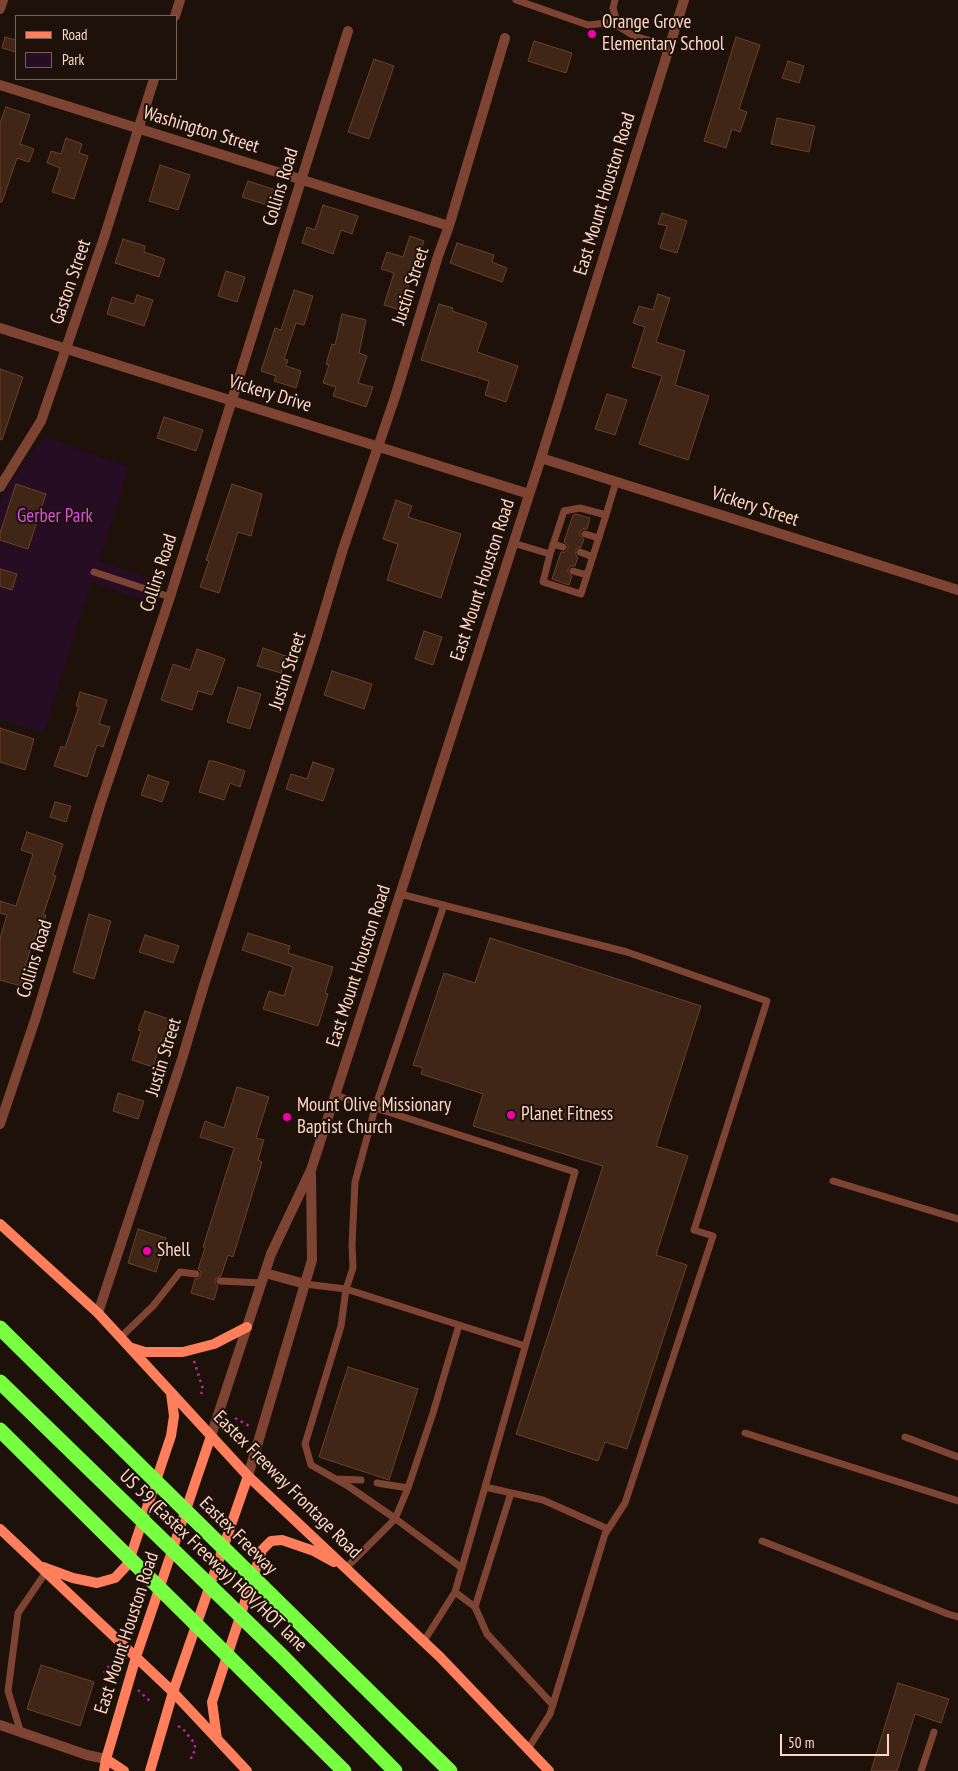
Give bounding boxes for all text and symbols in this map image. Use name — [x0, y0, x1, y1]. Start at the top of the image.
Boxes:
place label: Orange Grove Elementary School — [602, 12, 724, 56]
legend — [15, 15, 178, 80]
text: Road — [62, 25, 88, 44]
marker: Orange Grove Elementary School — [586, 28, 598, 40]
text: Park — [62, 50, 84, 69]
street label: Washington Street — [140, 102, 262, 158]
street label: East Mount Houston Road — [569, 110, 641, 278]
street label: Collins Road — [258, 145, 304, 229]
street label: Gaston Street — [46, 237, 96, 327]
street label: Justin Street — [388, 244, 434, 328]
street label: Vickery Drive — [226, 371, 314, 417]
street label: Vickery Street — [708, 482, 802, 532]
street label: East Mount Houston Road — [446, 496, 520, 664]
park label: Gerber Park — [17, 506, 93, 528]
street label: Collins Road — [136, 531, 182, 615]
street label: Justin Street — [265, 629, 311, 713]
street label: East Mount Houston Road — [322, 882, 396, 1050]
street label: Collins Road — [12, 917, 58, 1001]
street label: Justin Street — [141, 1015, 187, 1099]
place label: Mount Olive Missionary Baptist Church — [297, 1095, 451, 1139]
place label: Planet Fitness — [521, 1104, 613, 1126]
marker: Planet Fitness — [505, 1109, 517, 1121]
marker: Mount Olive Missionary Baptist Church — [281, 1111, 293, 1123]
place label: Shell — [157, 1240, 190, 1262]
marker: Shell — [141, 1245, 153, 1257]
street label: Eastex Freeway Frontage Road — [208, 1406, 366, 1564]
street label: US 59 (Eastex Freeway) HOV/HOT lane — [114, 1465, 312, 1657]
street label: Eastex Freeway — [194, 1492, 282, 1580]
street label: East Mount Houston Road — [90, 1549, 164, 1717]
scale bar — [783, 1724, 892, 1756]
text: 50 m — [788, 1733, 814, 1752]

